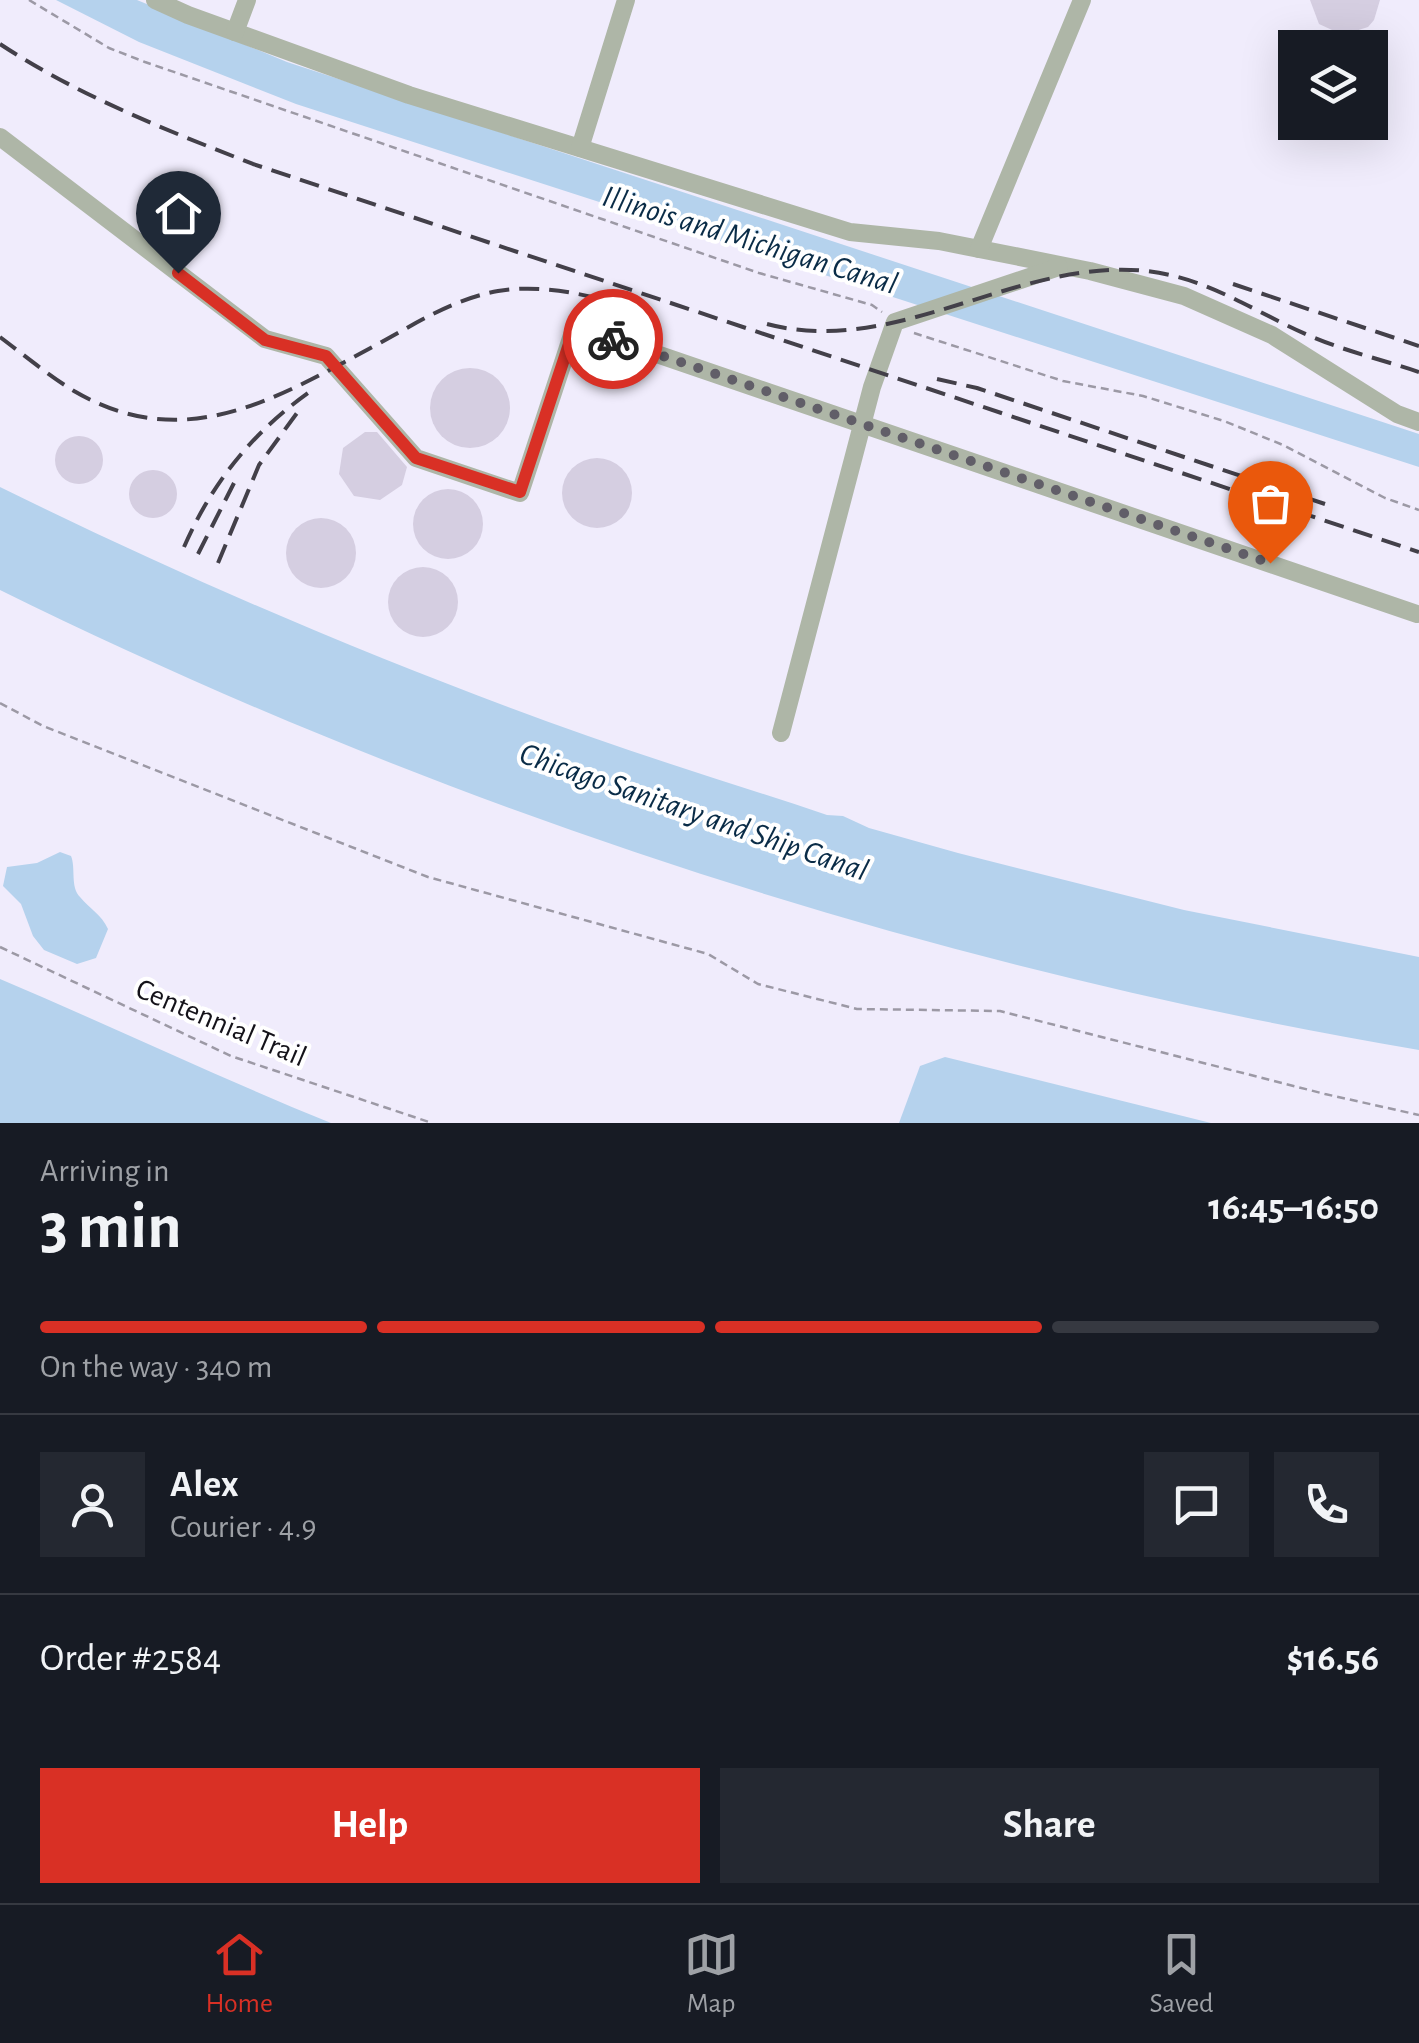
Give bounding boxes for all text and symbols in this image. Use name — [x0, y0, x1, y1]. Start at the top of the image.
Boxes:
map controls — [1278, 30, 1388, 140]
button: layers — [1278, 30, 1388, 140]
pin — [136, 171, 221, 274]
water label: Illinois and Michigan Canal — [599, 180, 901, 300]
icon: home — [151, 186, 206, 241]
courier — [563, 289, 663, 389]
icon: bike — [586, 312, 641, 367]
pin — [1228, 461, 1313, 564]
icon: bag — [1243, 476, 1298, 531]
water label: Chicago Sanitary and Ship Canal — [515, 737, 872, 888]
street label: Centennial Trail — [131, 974, 311, 1072]
text: Arriving in — [40, 1155, 169, 1187]
text: 16:45–16:50 — [1208, 1189, 1379, 1227]
text: 3 min — [40, 1195, 182, 1260]
text: On the way · 340 m — [40, 1351, 272, 1383]
button: person — [40, 1452, 145, 1557]
button: chat — [1144, 1452, 1249, 1557]
button: phone — [1274, 1452, 1379, 1557]
text: Alex — [170, 1466, 239, 1504]
text: Courier · 4.9 — [170, 1511, 317, 1543]
text: Order #2584 — [40, 1640, 221, 1678]
text: $16.56 — [1286, 1640, 1379, 1678]
button: Help — [40, 1768, 700, 1883]
button: Share — [720, 1768, 1379, 1883]
tab: Home — [205, 1927, 273, 2021]
tab: Map — [684, 1927, 739, 2021]
tab: Saved — [1149, 1927, 1214, 2021]

